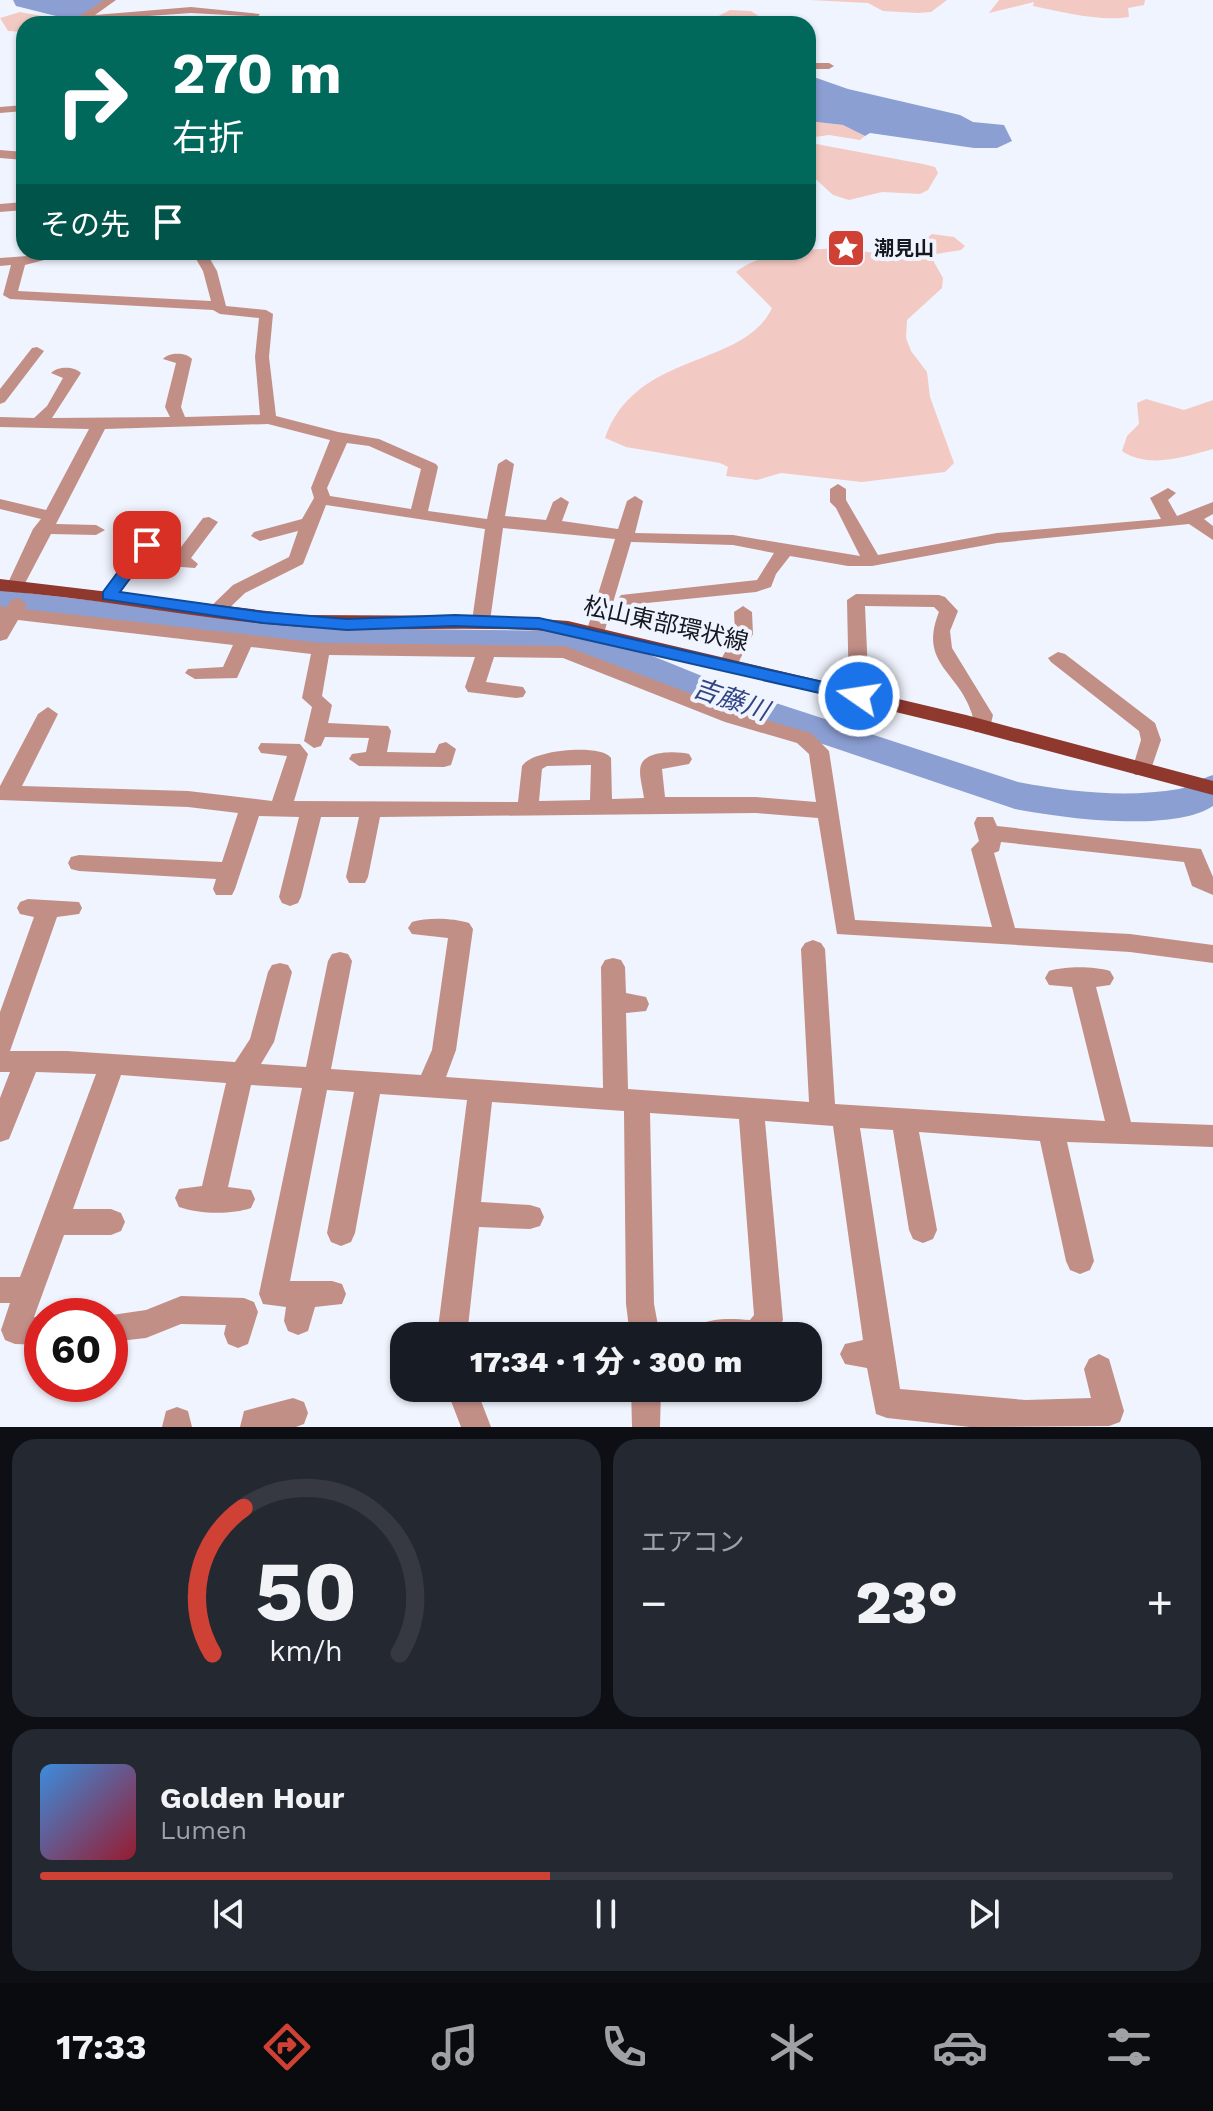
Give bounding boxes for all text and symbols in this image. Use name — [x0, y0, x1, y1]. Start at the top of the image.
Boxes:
text: 270 m — [172, 41, 342, 107]
icon: right — [40, 48, 144, 152]
text: 右折 — [172, 117, 244, 159]
icon: arrive — [146, 200, 190, 244]
text: その先 — [40, 207, 130, 242]
place icon: 潮見山 — [825, 227, 867, 269]
place label: 潮見山 — [874, 236, 934, 260]
pin — [113, 511, 181, 579]
icon: arrive — [125, 523, 169, 567]
street label: 松山東部環状線 — [581, 591, 751, 657]
position arrow — [817, 654, 901, 738]
water label: 吉藤川 — [689, 672, 776, 727]
speed limit sign: 60 — [24, 1298, 128, 1402]
text: 17:34 · 1 分 · 300 m — [470, 1344, 742, 1379]
text: エアコン — [641, 1527, 745, 1557]
text: 50 — [255, 1543, 357, 1640]
text: 23° — [856, 1567, 958, 1638]
text: − — [641, 1577, 667, 1629]
text: + — [1146, 1577, 1173, 1629]
text: km/h — [269, 1634, 343, 1668]
text: Golden Hour — [160, 1780, 344, 1815]
text: Lumen — [160, 1815, 247, 1845]
icon: previous — [207, 1892, 251, 1936]
icon: pause — [584, 1892, 628, 1936]
icon: next — [962, 1892, 1006, 1936]
icon: directions — [259, 2019, 315, 2075]
icon: music — [427, 2019, 483, 2075]
icon: phone — [596, 2019, 652, 2075]
icon: climate — [764, 2019, 820, 2075]
icon: car — [932, 2019, 988, 2075]
icon: filters — [1101, 2019, 1157, 2075]
text: 17:33 — [56, 2026, 147, 2068]

